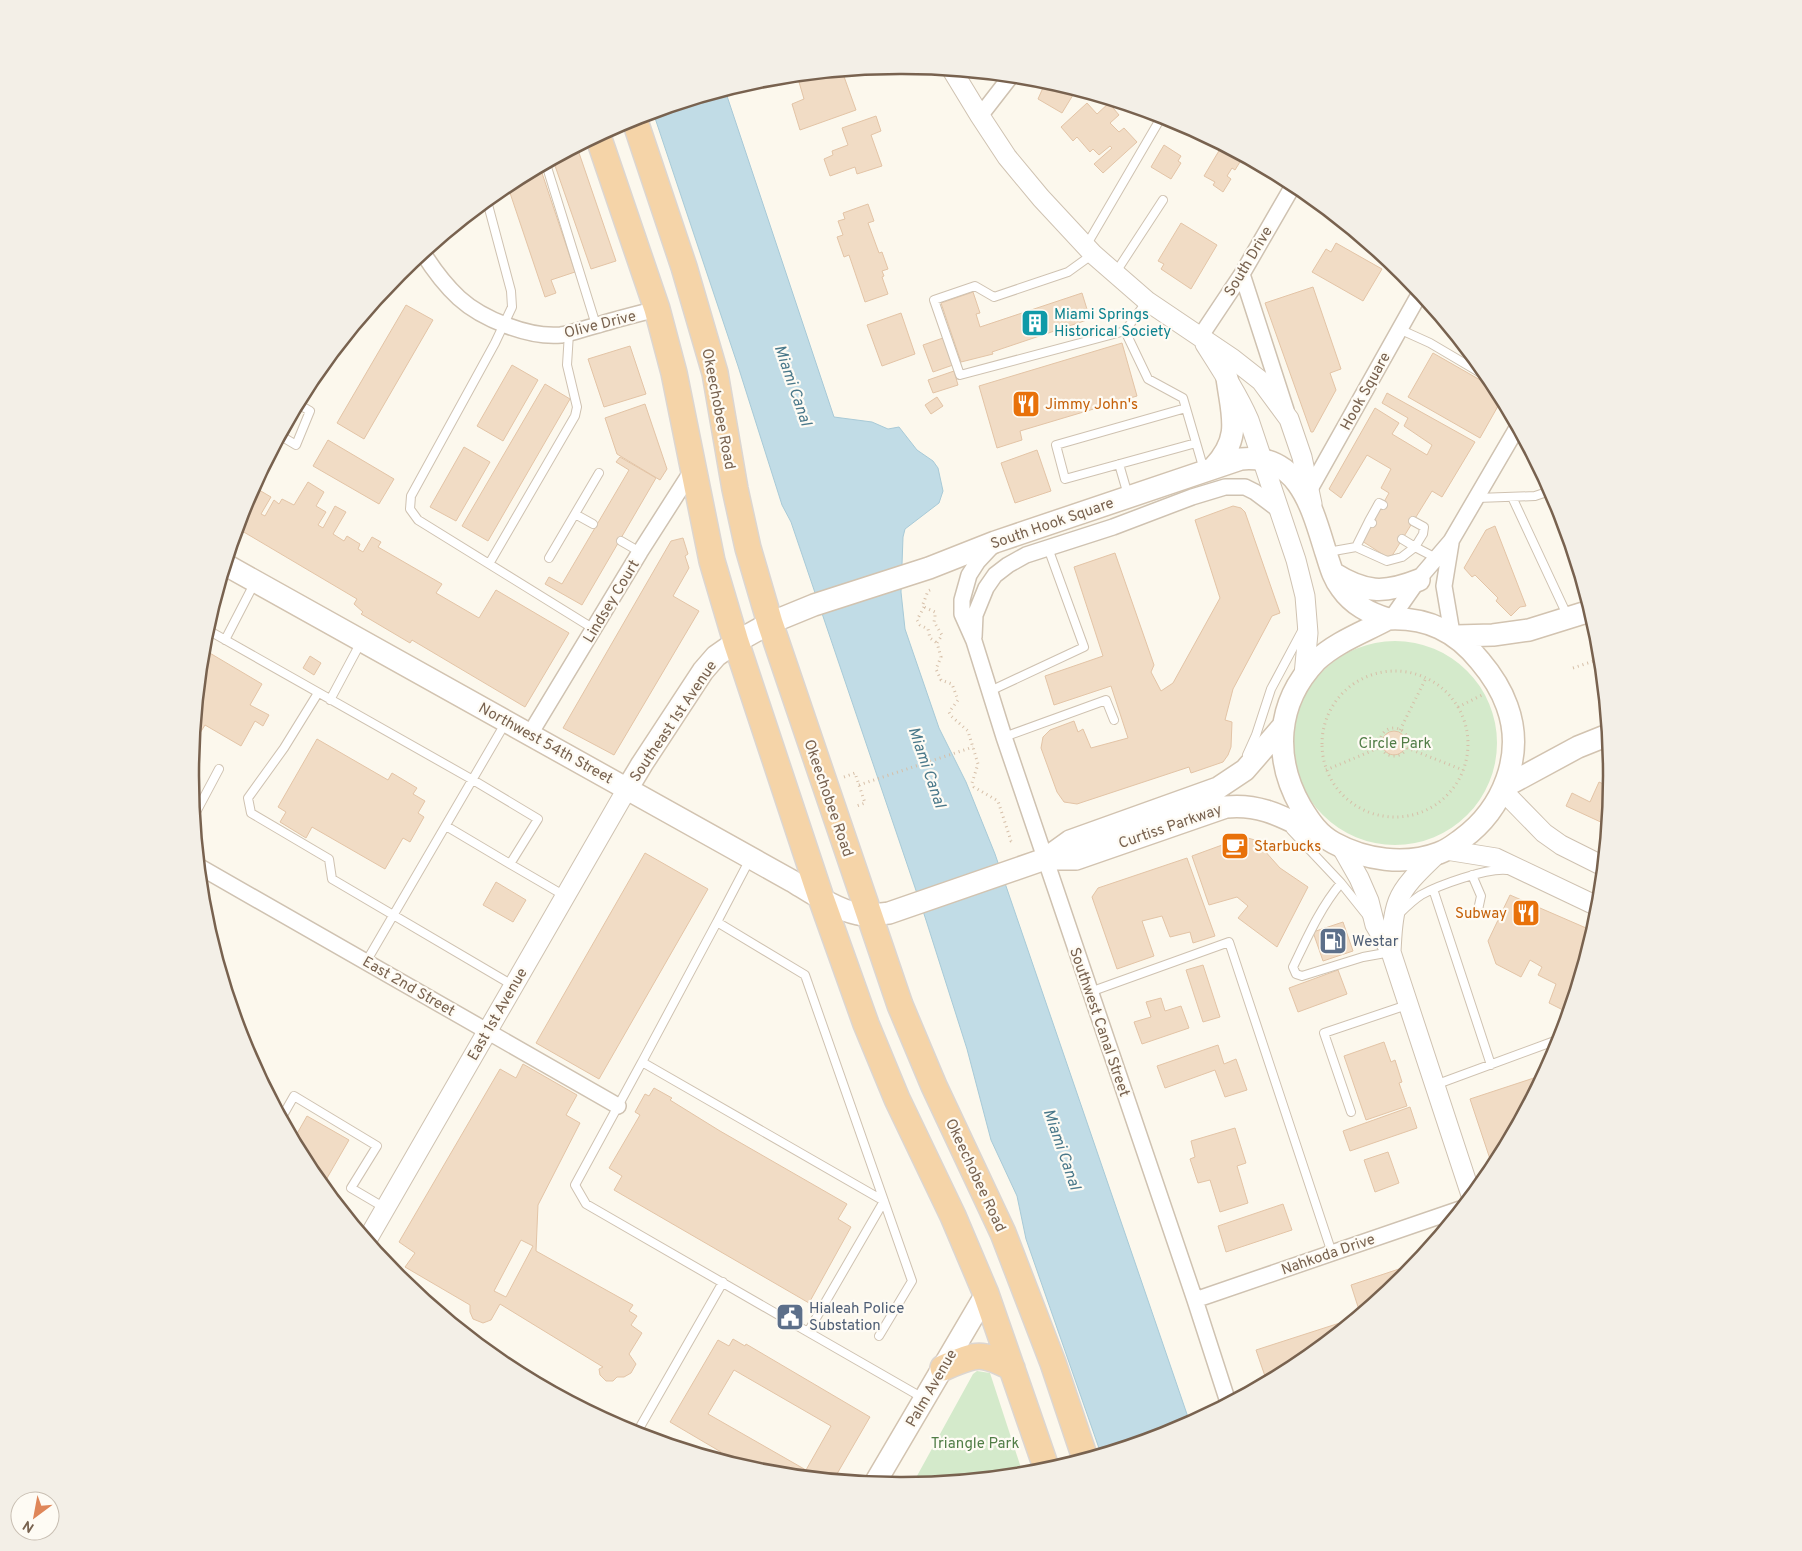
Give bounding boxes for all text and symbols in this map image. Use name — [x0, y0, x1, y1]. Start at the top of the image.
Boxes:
street label: South Drive — [1221, 223, 1278, 300]
place label: Miami Springs Historical Society — [1054, 306, 1171, 342]
street label: Olive Drive — [562, 307, 638, 344]
building icon: Miami Springs Historical Society — [1020, 308, 1050, 338]
water label: Miami Canal — [769, 342, 816, 430]
street label: Okeechobee Road — [696, 347, 739, 471]
street label: Hook Square — [1337, 349, 1396, 434]
restaurant icon: Jimmy John's — [1011, 389, 1041, 419]
place label: Jimmy John's — [1045, 396, 1138, 415]
street label: South Hook Square — [988, 494, 1117, 554]
street label: Lindsey Court — [580, 557, 645, 647]
street label: Southeast 1st Avenue — [627, 657, 722, 786]
street label: Northwest 54th Street — [475, 699, 616, 789]
water label: Miami Canal — [903, 724, 950, 812]
park label: Circle Park — [1359, 735, 1432, 754]
street label: Okeechobee Road — [799, 737, 857, 860]
street label: Curtiss Parkway — [1116, 801, 1225, 854]
cafe icon: Starbucks — [1220, 831, 1250, 861]
place label: Starbucks — [1254, 838, 1321, 857]
restaurant icon: Subway — [1511, 898, 1541, 928]
place label: Subway — [1455, 905, 1507, 924]
fuel station icon: Westar — [1318, 926, 1348, 956]
place label: Westar — [1352, 933, 1399, 952]
street label: Southwest Canal Street — [1064, 945, 1133, 1100]
street label: East 2nd Street — [358, 953, 458, 1022]
street label: East 1st Avenue — [464, 965, 532, 1064]
water label: Miami Canal — [1038, 1106, 1085, 1194]
street label: Okeechobee Road — [940, 1116, 1009, 1235]
street label: Nahkoda Drive — [1279, 1230, 1378, 1280]
place label: Hialeah Police Substation — [809, 1300, 904, 1336]
public building icon: Hialeah Police Substation — [775, 1302, 805, 1332]
street label: Palm Avenue — [902, 1346, 962, 1431]
park label: Triangle Park — [931, 1435, 1019, 1454]
north arrow — [10, 1491, 60, 1541]
text: N — [20, 1516, 38, 1536]

